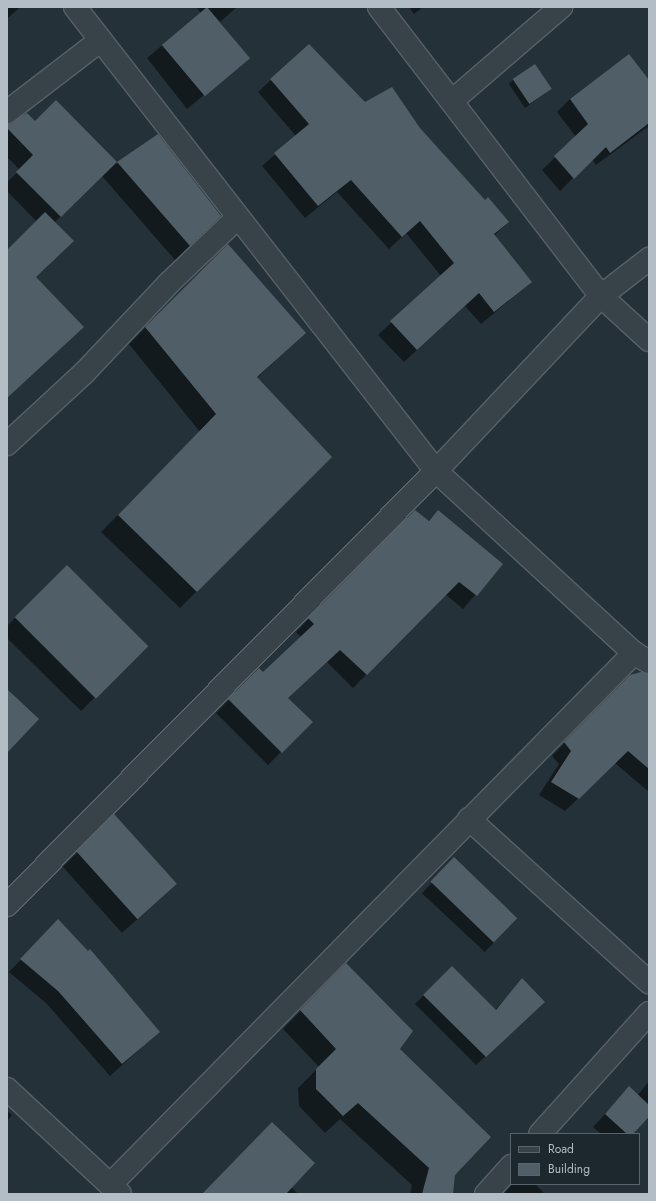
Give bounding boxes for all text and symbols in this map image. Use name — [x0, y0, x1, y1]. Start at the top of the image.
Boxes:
legend — [510, 1133, 640, 1185]
text: Road — [548, 1140, 574, 1158]
text: Building — [548, 1160, 590, 1178]

